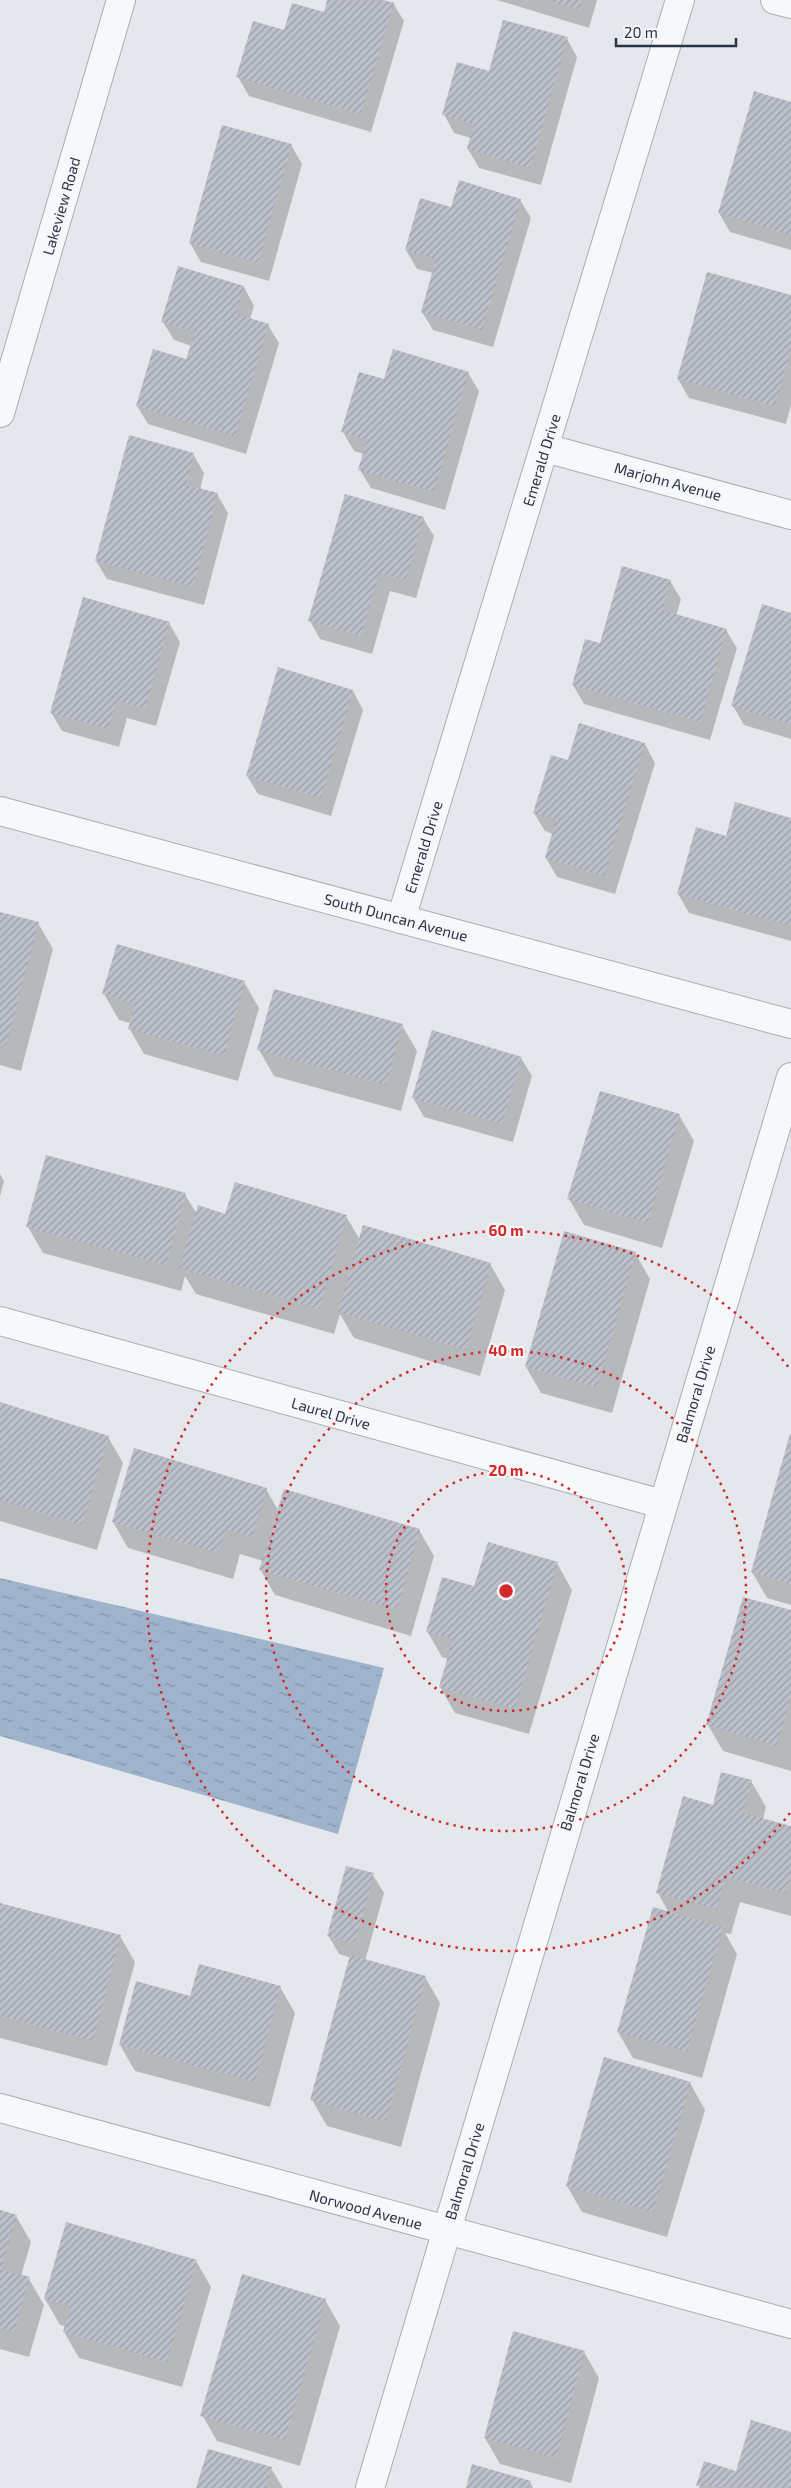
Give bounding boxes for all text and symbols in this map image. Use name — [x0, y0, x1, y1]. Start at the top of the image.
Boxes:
scale bar — [616, 15, 736, 47]
text: 20 m — [624, 23, 658, 41]
street label: Lakeview Road — [38, 155, 84, 257]
street label: Emerald Drive — [518, 412, 564, 508]
street label: Marjohn Avenue — [612, 458, 724, 505]
street label: Emerald Drive — [400, 799, 446, 895]
street label: South Duncan Avenue — [322, 889, 470, 945]
text: 60 m — [489, 1221, 523, 1239]
text: 40 m — [488, 1341, 524, 1359]
street label: Balmoral Drive — [672, 1343, 718, 1445]
street label: Laurel Drive — [289, 1393, 373, 1433]
text: 20 m — [489, 1461, 523, 1479]
centre of rings — [497, 1582, 515, 1600]
street label: Balmoral Drive — [556, 1731, 602, 1833]
street label: Balmoral Drive — [441, 2120, 487, 2222]
street label: Norwood Avenue — [307, 2185, 425, 2233]

